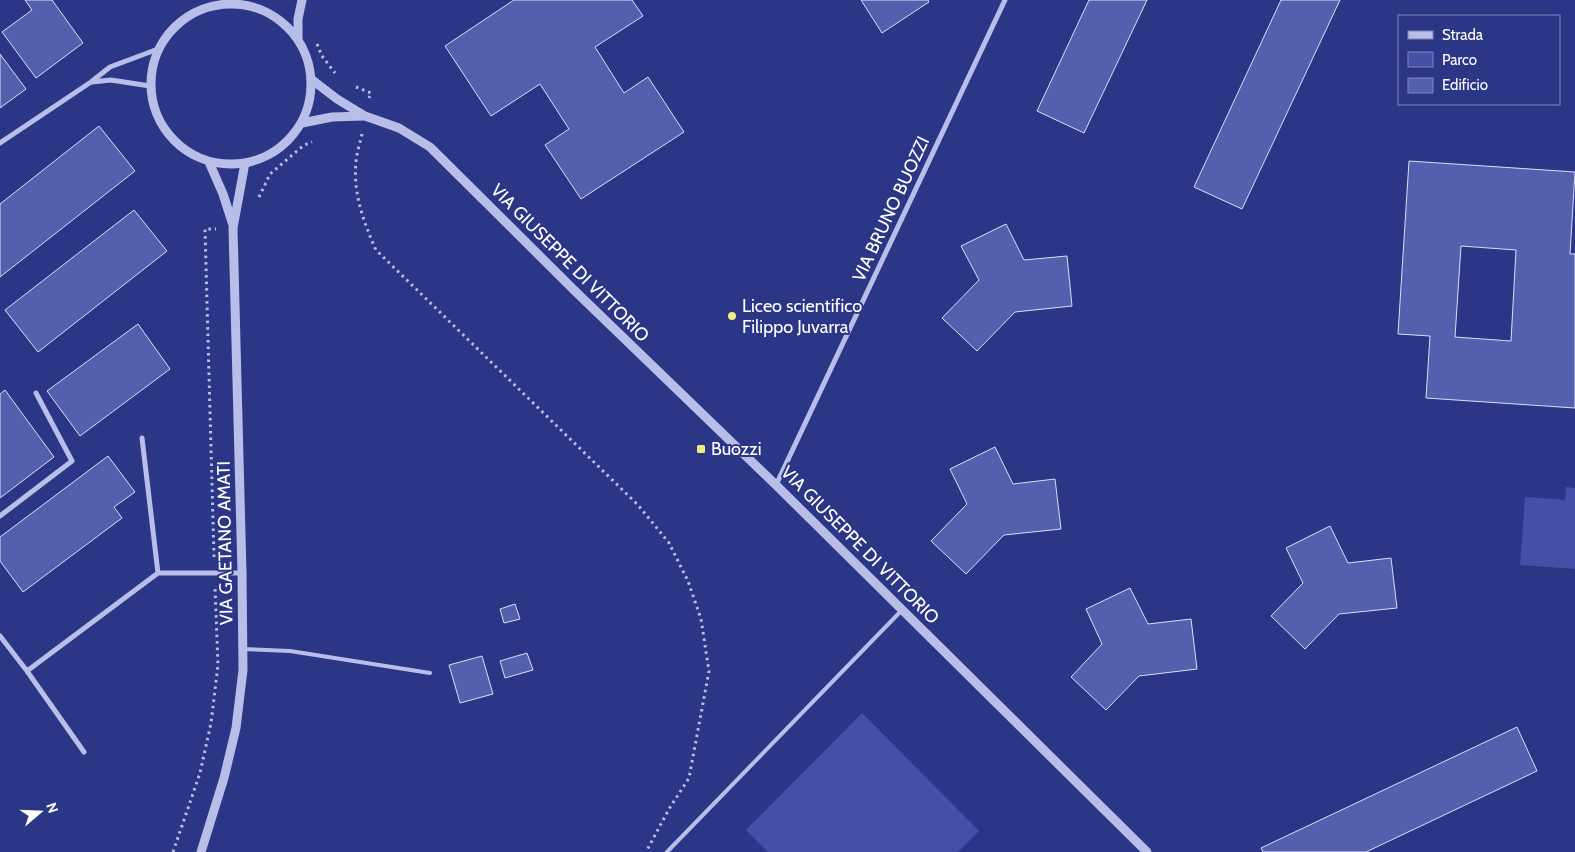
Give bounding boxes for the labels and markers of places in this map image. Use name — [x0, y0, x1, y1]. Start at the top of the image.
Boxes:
place label: Liceo scientifico Filippo Juvarra — [742, 295, 862, 338]
marker: Liceo scientifico Filippo Juvarra — [726, 310, 738, 322]
place label: Buozzi — [711, 438, 762, 460]
marker: Buozzi — [695, 443, 707, 455]

